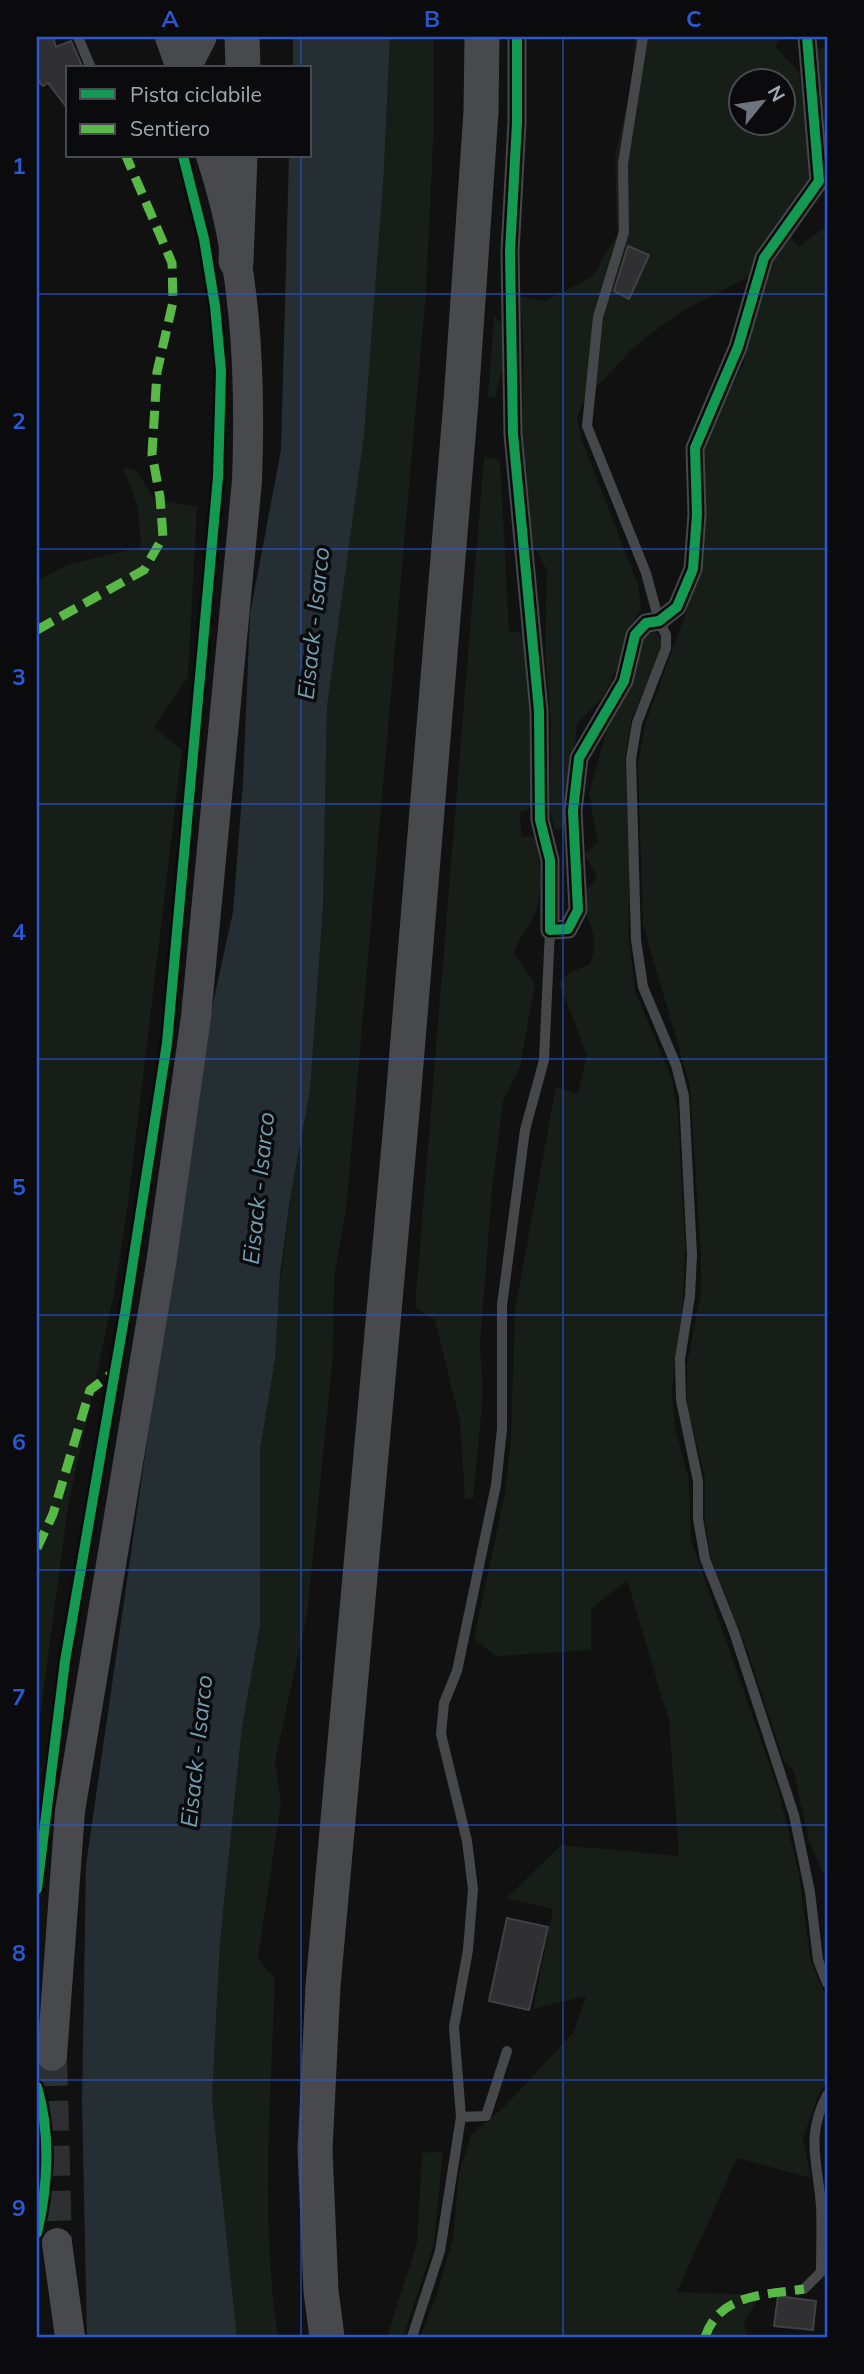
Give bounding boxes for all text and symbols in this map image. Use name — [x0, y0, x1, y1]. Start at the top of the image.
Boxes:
text: A — [161, 4, 179, 33]
text: B — [424, 4, 440, 33]
text: C — [686, 4, 702, 33]
legend — [66, 66, 312, 158]
north arrow — [728, 66, 798, 136]
text: Pista ciclabile — [130, 81, 262, 107]
text: N — [763, 81, 791, 106]
text: Sentiero — [130, 115, 210, 141]
text: 1 — [12, 151, 26, 180]
text: 2 — [12, 406, 26, 435]
water label: Eisack - Isarco — [291, 545, 335, 701]
text: 3 — [12, 662, 26, 691]
text: 4 — [12, 917, 26, 946]
water label: Eisack - Isarco — [236, 1110, 280, 1266]
text: 5 — [12, 1172, 26, 1201]
text: 6 — [12, 1427, 26, 1456]
water label: Eisack - Isarco — [174, 1673, 218, 1829]
text: 7 — [12, 1682, 26, 1711]
text: 8 — [12, 1938, 26, 1967]
text: 9 — [12, 2193, 26, 2222]

